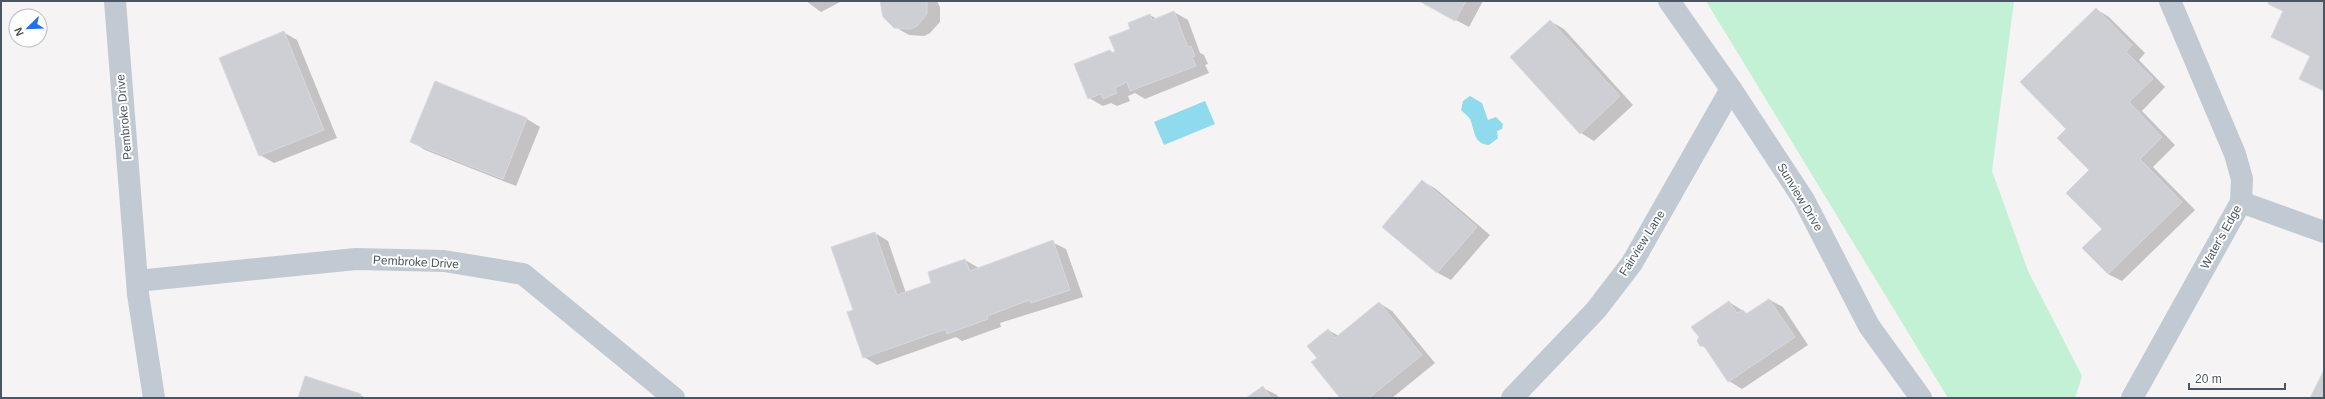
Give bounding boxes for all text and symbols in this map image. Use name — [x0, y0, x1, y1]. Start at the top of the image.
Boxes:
north arrow — [8, 8, 48, 48]
text: N — [12, 26, 26, 38]
street label: Pembroke Drive — [113, 73, 135, 160]
street label: Sunview Drive — [1774, 161, 1826, 234]
street label: Water's Edge — [2198, 202, 2245, 272]
street label: Fairview Lane — [1616, 207, 1668, 278]
street label: Pembroke Drive — [373, 253, 460, 271]
scale bar — [2189, 365, 2285, 391]
text: 20 m — [2195, 372, 2222, 386]

